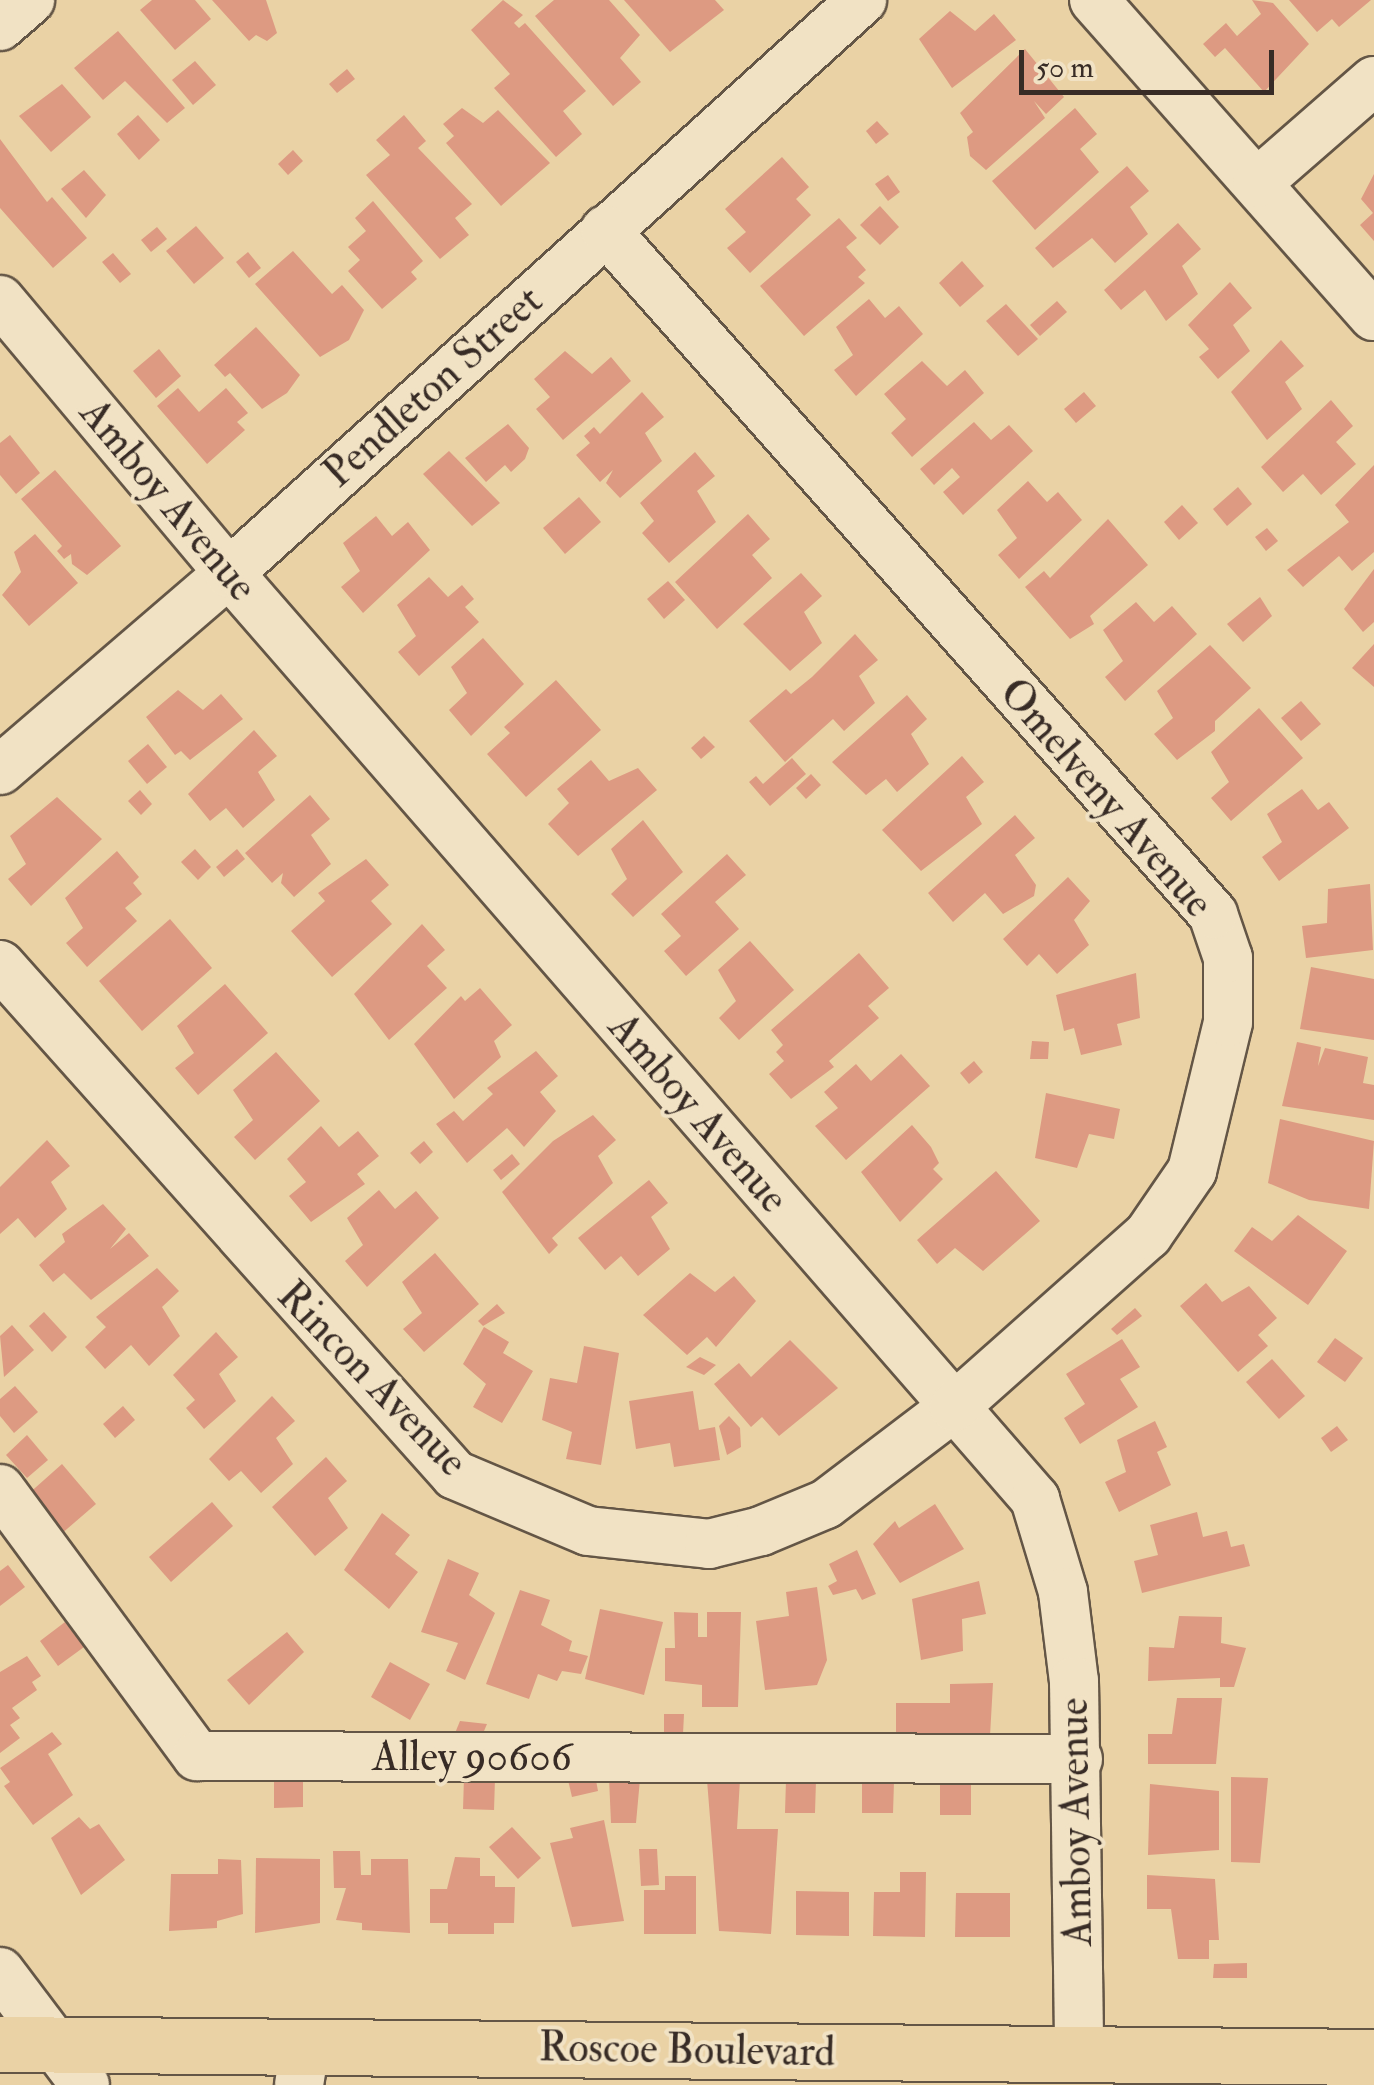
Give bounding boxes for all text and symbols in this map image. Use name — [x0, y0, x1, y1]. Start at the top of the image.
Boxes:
scale bar — [1024, 30, 1279, 92]
text: 50 m — [1036, 49, 1094, 86]
street label: Pendleton Street — [313, 276, 553, 498]
street label: Amboy Avenue — [69, 389, 267, 611]
street label: Omelveny Avenue — [989, 668, 1223, 928]
street label: Amboy Avenue — [597, 1003, 799, 1223]
street label: Rincon Avenue — [266, 1271, 478, 1487]
street label: Amboy Avenue — [1049, 1697, 1103, 1947]
street label: Alley 90606 — [372, 1732, 572, 1782]
street label: Roscoe Boulevard — [538, 2022, 836, 2078]

